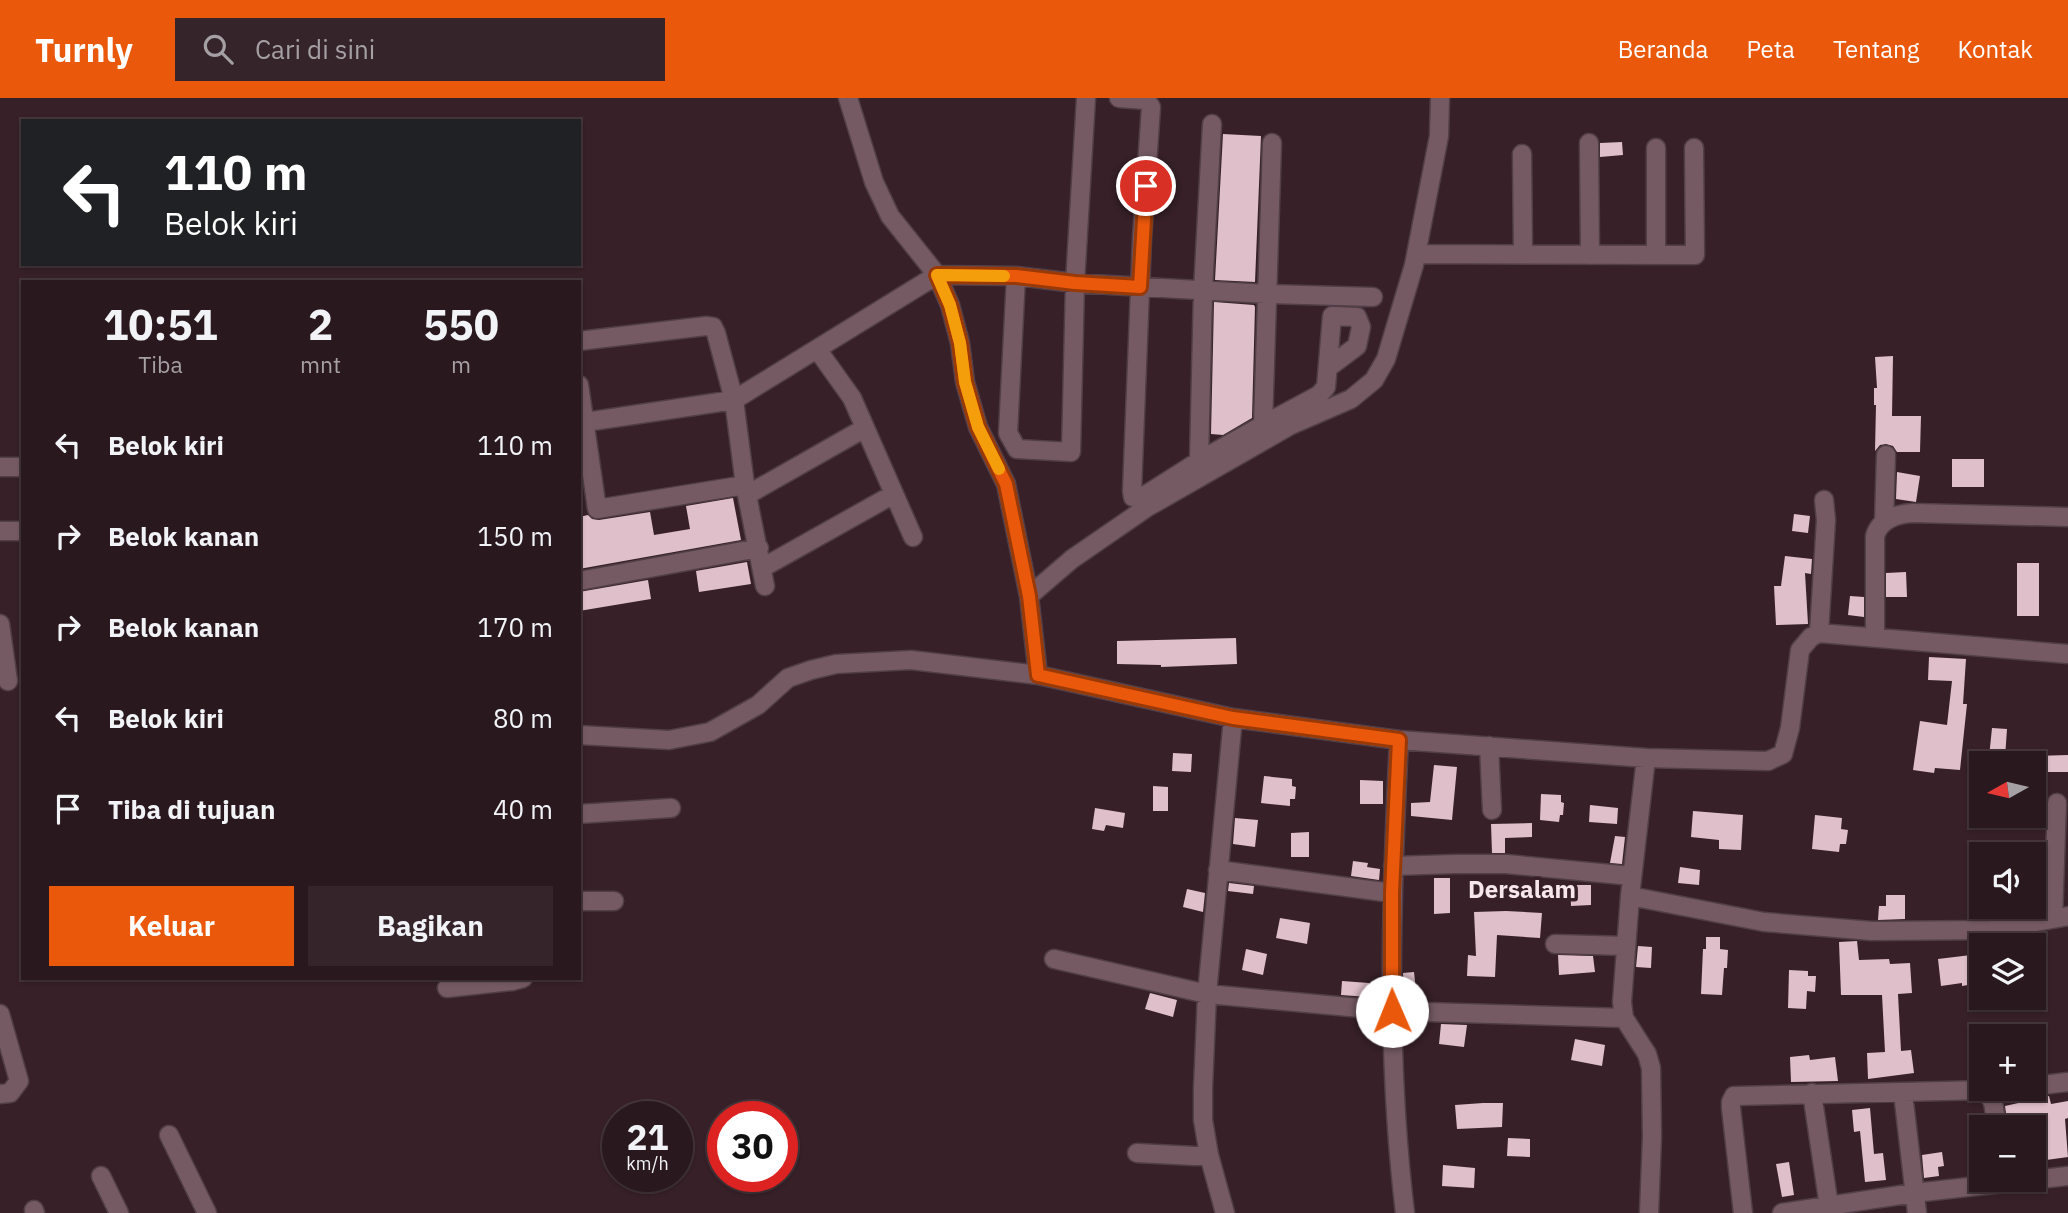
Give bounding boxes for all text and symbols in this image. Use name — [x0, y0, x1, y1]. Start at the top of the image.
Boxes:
search box — [175, 18, 665, 81]
text: Turnly — [35, 28, 133, 71]
icon: search — [199, 30, 237, 68]
text: Cari di sini — [255, 32, 375, 66]
text: Beranda — [1618, 33, 1708, 65]
text: Peta — [1746, 33, 1795, 65]
text: Tentang — [1833, 33, 1919, 65]
text: Kontak — [1957, 33, 2033, 65]
text: 110 m — [164, 140, 308, 203]
icon: left — [49, 147, 140, 238]
pin — [1116, 156, 1176, 216]
icon: arrive — [1127, 167, 1165, 205]
text: Belok kiri — [164, 202, 298, 244]
text: 10:51 — [103, 297, 218, 352]
text: 2 — [308, 297, 333, 352]
text: 550 — [423, 297, 499, 352]
text: Tiba — [138, 349, 183, 379]
text: mnt — [300, 349, 341, 379]
text: m — [451, 349, 471, 379]
icon: left — [49, 426, 87, 464]
text: Belok kiri — [108, 428, 224, 462]
text: 110 m — [477, 428, 553, 462]
icon: right — [49, 517, 87, 555]
text: Belok kanan — [108, 519, 259, 553]
text: 150 m — [477, 519, 553, 553]
icon: right — [49, 608, 87, 646]
text: Belok kanan — [108, 610, 259, 644]
text: 170 m — [477, 610, 553, 644]
icon: left — [49, 699, 87, 737]
text: Belok kiri — [108, 701, 224, 735]
text: 80 m — [493, 701, 553, 735]
north arrow — [1969, 751, 2046, 828]
map controls — [1969, 751, 2046, 1192]
icon: arrive — [49, 790, 87, 828]
text: Tiba di tujuan — [108, 792, 275, 826]
text: 40 m — [493, 792, 553, 826]
button: sound — [1969, 842, 2046, 919]
district label: Dersalam — [1468, 873, 1576, 905]
button: Keluar — [49, 886, 294, 966]
button: Bagikan — [308, 886, 553, 966]
button: layers — [1969, 933, 2046, 1010]
position arrow — [1355, 974, 1429, 1048]
button: + — [1969, 1024, 2046, 1101]
speed limit sign: 30 — [707, 1101, 798, 1192]
text: 21 — [626, 1114, 669, 1160]
button: − — [1969, 1115, 2046, 1192]
text: km/h — [626, 1152, 669, 1175]

